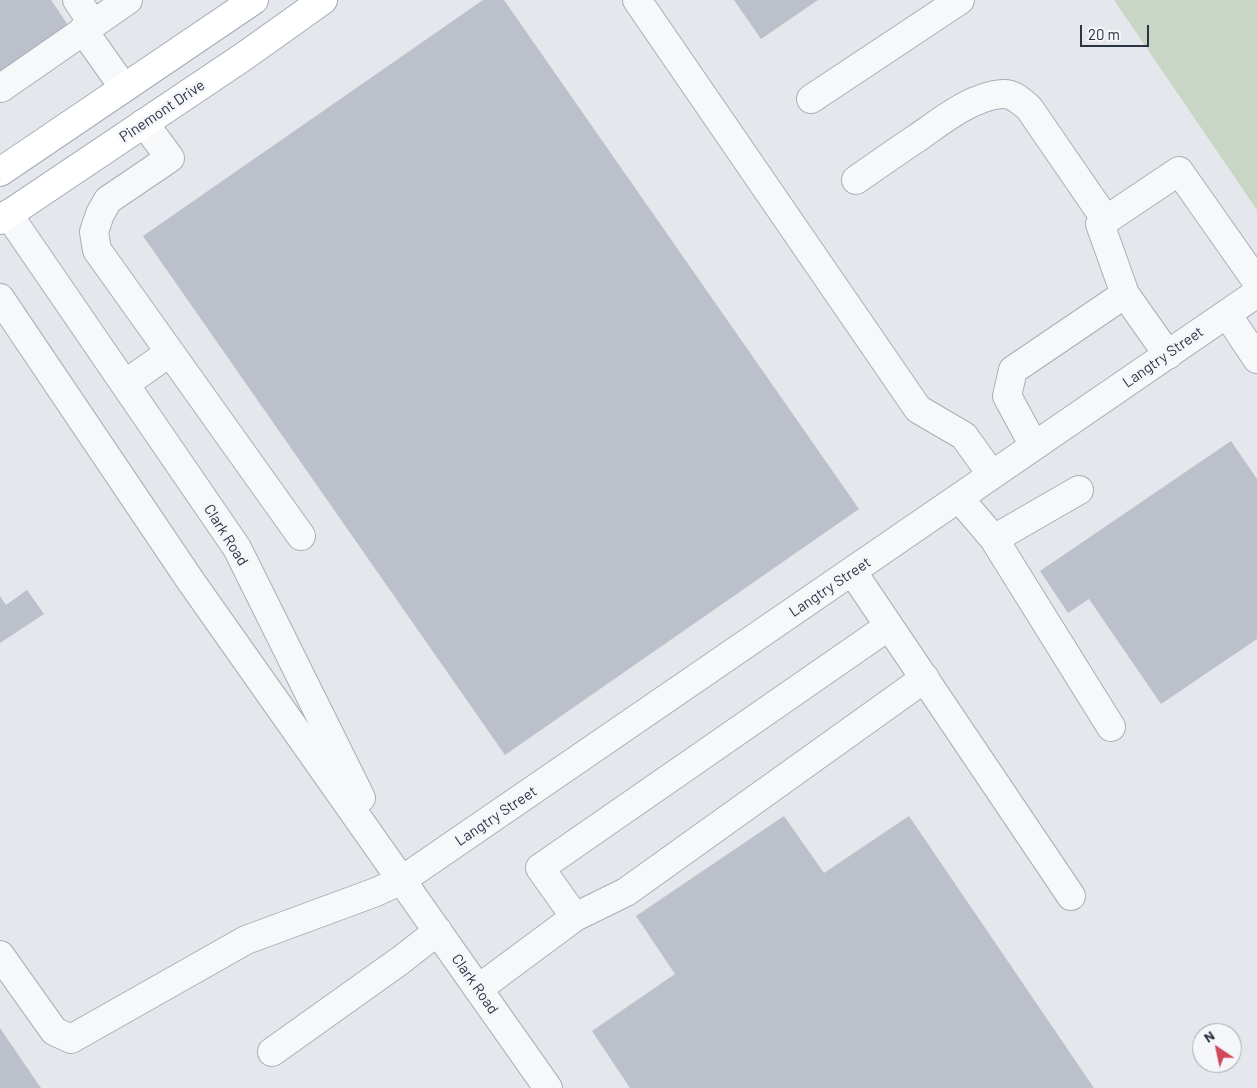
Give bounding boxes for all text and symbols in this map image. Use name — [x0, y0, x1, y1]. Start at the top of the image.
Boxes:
scale bar — [1082, 15, 1151, 47]
text: 20 m — [1088, 25, 1120, 43]
street label: Pinemont Drive — [116, 76, 208, 146]
street label: Langtry Street — [1119, 323, 1207, 391]
street label: Clark Road — [200, 501, 252, 569]
street label: Langtry Street — [786, 553, 874, 621]
street label: Langtry Street — [452, 782, 540, 850]
street label: Clark Road — [448, 950, 502, 1018]
north arrow — [1192, 1023, 1242, 1073]
text: N — [1200, 1026, 1218, 1046]

